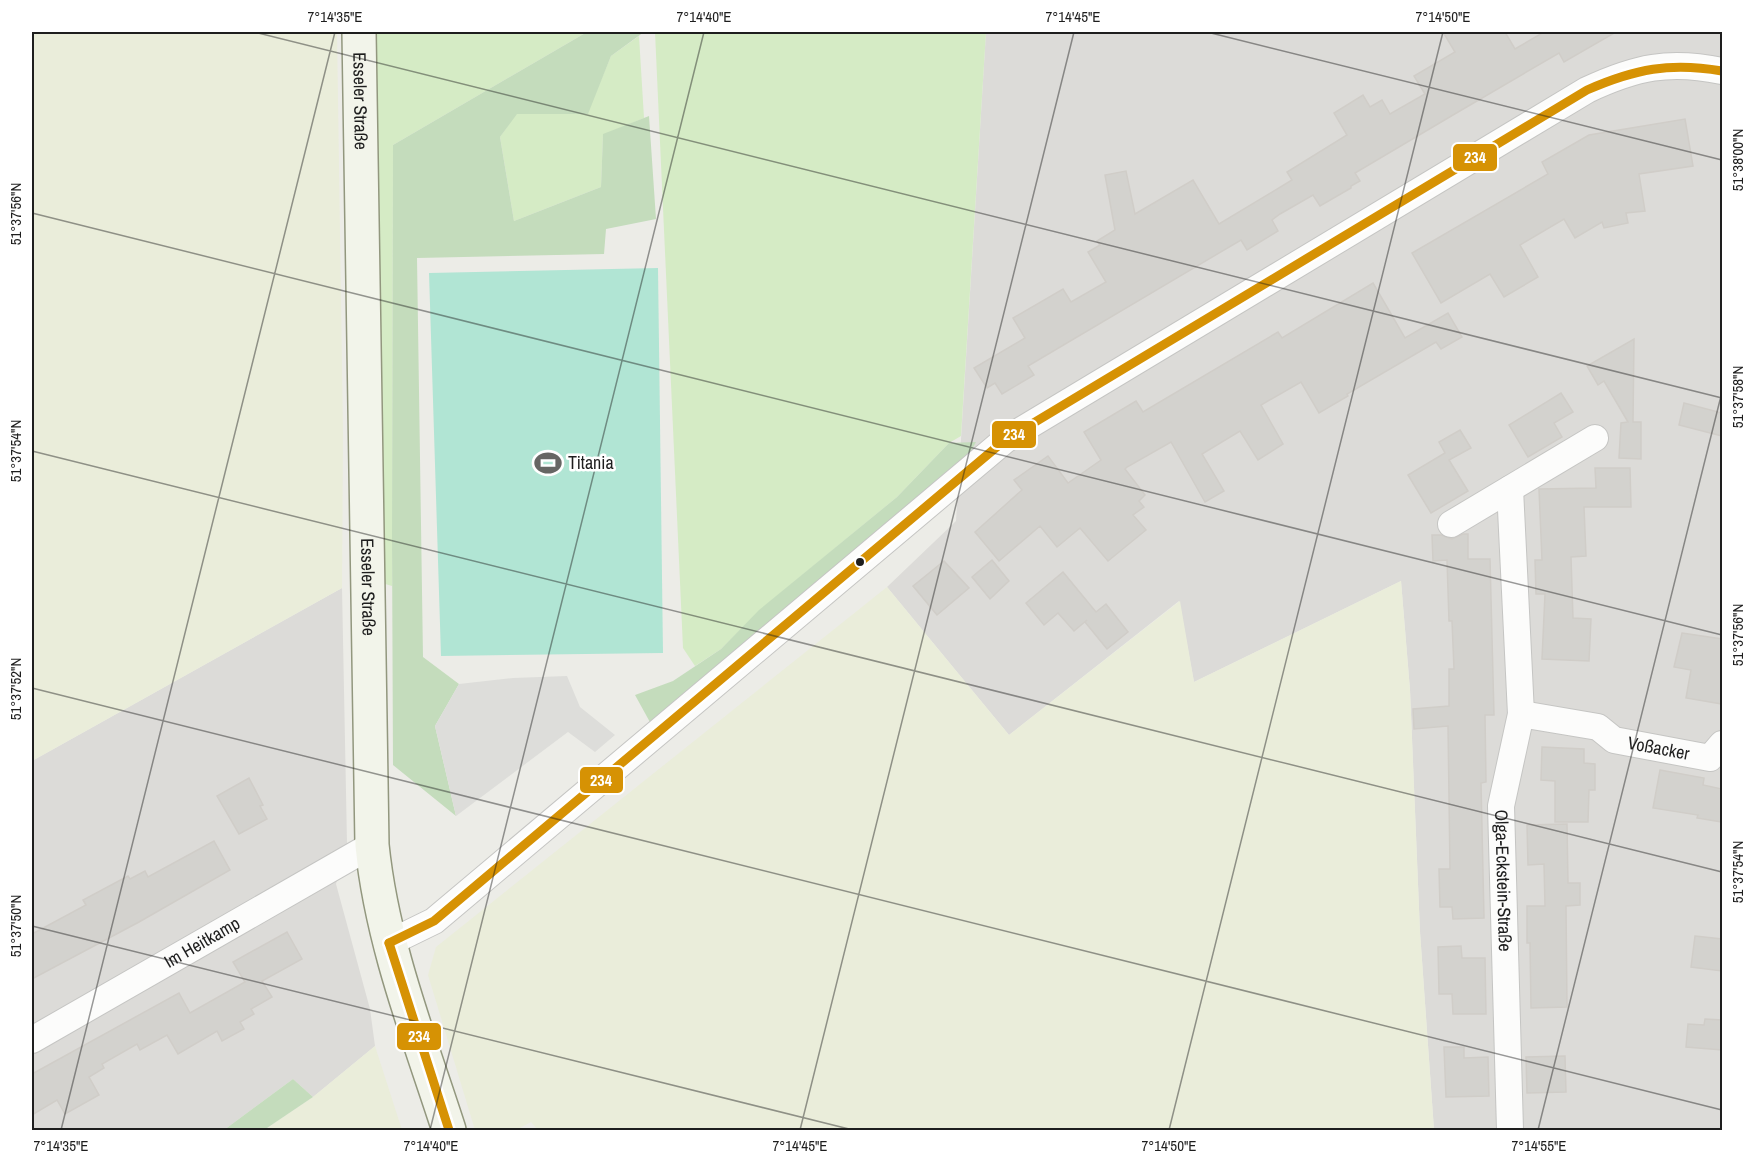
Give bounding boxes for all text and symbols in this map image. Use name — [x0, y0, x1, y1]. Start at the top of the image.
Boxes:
text: 7°14'35"E — [307, 6, 363, 27]
text: 7°14'40"E — [676, 6, 732, 27]
text: 7°14'45"E — [1045, 6, 1101, 27]
text: 7°14'50"E — [1415, 6, 1471, 27]
street label: Esseler Straße — [347, 52, 374, 150]
text: 51°38'00"N — [1727, 129, 1748, 191]
line badge: 234 — [1452, 143, 1498, 172]
text: 234 — [1464, 146, 1487, 168]
text: 51°37'56"N — [5, 183, 26, 245]
text: 51°37'58"N — [1727, 366, 1748, 428]
text: 51°37'54"N — [5, 420, 26, 482]
line badge: 234 — [991, 420, 1037, 449]
text: 234 — [1003, 423, 1026, 445]
sports icon: Titania — [533, 448, 563, 478]
place label: Titania — [568, 450, 614, 475]
street label: Esseler Straße — [355, 538, 382, 636]
unlabelled marker — [854, 556, 866, 568]
text: 51°37'56"N — [1727, 604, 1748, 666]
text: 51°37'52"N — [5, 658, 26, 720]
street label: Voßacker — [1626, 730, 1692, 766]
line badge: 234 — [579, 766, 624, 794]
text: 234 — [590, 769, 613, 791]
street label: Olga-Eckstein-Straße — [1489, 809, 1518, 952]
text: 51°37'54"N — [1727, 841, 1748, 903]
text: 51°37'50"N — [5, 895, 26, 957]
street label: Im Heitkamp — [159, 910, 244, 974]
line badge: 234 — [396, 1022, 442, 1051]
text: 234 — [408, 1025, 431, 1047]
text: 7°14'35"E — [33, 1135, 89, 1156]
text: 7°14'40"E — [403, 1135, 459, 1156]
text: 7°14'45"E — [772, 1135, 828, 1156]
text: 7°14'50"E — [1141, 1135, 1197, 1156]
text: 7°14'55"E — [1511, 1135, 1567, 1156]

